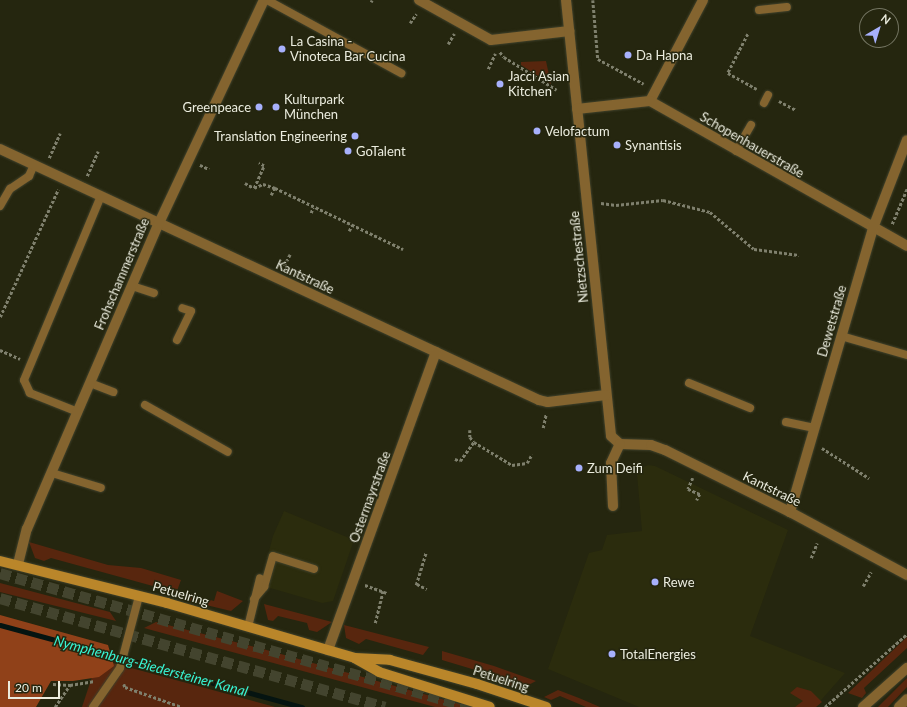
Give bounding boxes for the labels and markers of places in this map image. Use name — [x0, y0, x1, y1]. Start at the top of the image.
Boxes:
place label: La Casina - Vinoteca Bar Cucina — [290, 34, 406, 65]
marker: La Casina - Vinoteca Bar Cucina — [277, 44, 287, 54]
place label: Da Hapna — [636, 47, 693, 63]
marker: Da Hapna — [623, 50, 633, 60]
place label: Jacci Asian Kitchen — [508, 69, 570, 100]
marker: Jacci Asian Kitchen — [495, 79, 505, 89]
place label: Kulturpark München — [284, 92, 344, 123]
place label: Greenpeace — [183, 99, 251, 115]
marker: Greenpeace — [254, 102, 264, 112]
marker: Kulturpark München — [271, 102, 281, 112]
place label: Velofactum — [545, 123, 610, 139]
marker: Velofactum — [532, 126, 542, 136]
place label: Translation Engineering — [214, 128, 347, 144]
marker: Translation Engineering — [350, 131, 360, 141]
place label: Synantisis — [625, 137, 682, 153]
marker: Synantisis — [612, 140, 622, 150]
place label: GoTalent — [356, 143, 406, 159]
marker: GoTalent — [343, 146, 353, 156]
place label: Zum Deifi — [587, 460, 643, 476]
marker: Zum Deifi — [574, 463, 584, 473]
place label: Rewe — [663, 574, 695, 590]
marker: Rewe — [650, 577, 660, 587]
place label: TotalEnergies — [620, 646, 696, 662]
marker: TotalEnergies — [607, 649, 617, 659]

